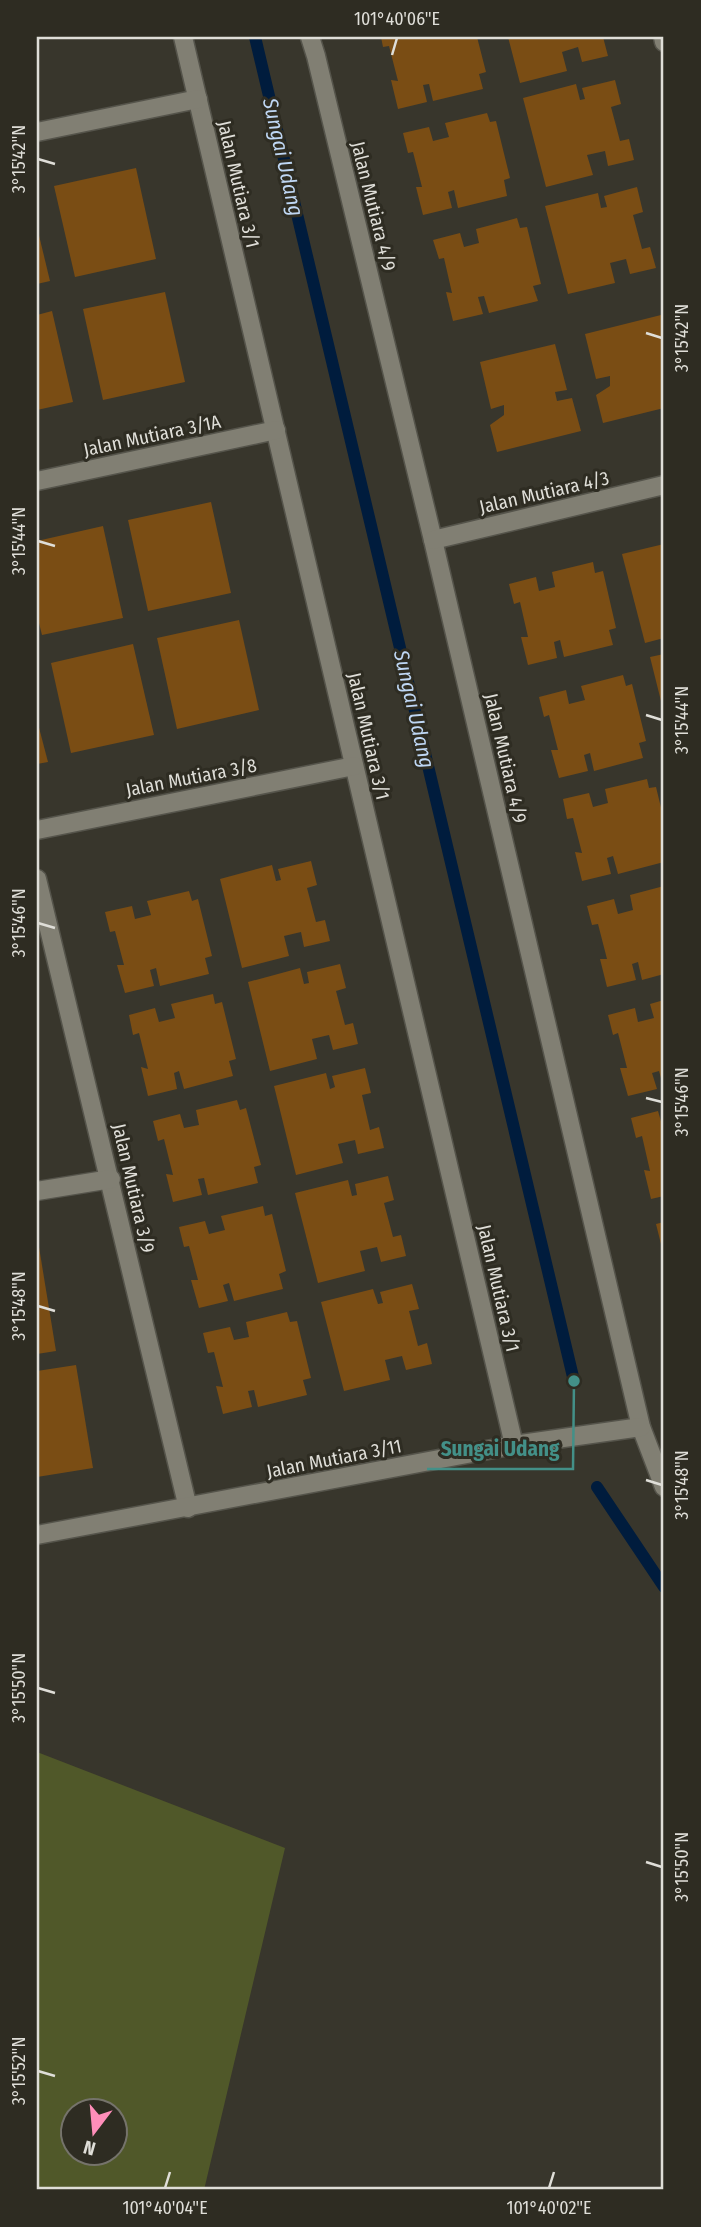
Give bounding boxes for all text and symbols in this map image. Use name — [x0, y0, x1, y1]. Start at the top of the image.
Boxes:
text: 101°40'06"E — [354, 8, 440, 30]
water label: Sungai Udang — [257, 94, 309, 219]
street label: Jalan Mutiara 3/1 — [213, 118, 264, 250]
text: 3°15'42"N — [8, 125, 30, 193]
street label: Jalan Mutiara 4/9 — [346, 139, 401, 273]
text: 3°15'42"N — [671, 304, 693, 372]
street label: Jalan Mutiara 3/1A — [81, 410, 223, 461]
street label: Jalan Mutiara 4/3 — [477, 466, 611, 519]
text: 3°15'44"N — [8, 507, 30, 575]
water label: Sungai Udang — [388, 646, 440, 771]
street label: Jalan Mutiara 3/1 — [343, 670, 394, 802]
text: 3°15'44"N — [671, 686, 693, 754]
street label: Jalan Mutiara 4/9 — [479, 691, 532, 825]
street label: Jalan Mutiara 3/8 — [124, 754, 258, 801]
text: 3°15'46"N — [8, 888, 30, 958]
text: 3°15'46"N — [671, 1067, 693, 1137]
street label: Jalan Mutiara 3/9 — [107, 1121, 160, 1255]
street label: Jalan Mutiara 3/1 — [473, 1222, 524, 1354]
text: 3°15'48"N — [8, 1271, 30, 1341]
callout: Sungai Udang — [427, 1427, 573, 1469]
street label: Jalan Mutiara 3/11 — [265, 1434, 404, 1483]
text: Sungai Udang — [441, 1436, 560, 1462]
text: 3°15'48"N — [671, 1450, 693, 1520]
text: 3°15'50"N — [8, 1653, 30, 1723]
text: 3°15'50"N — [671, 1832, 693, 1902]
text: 3°15'52"N — [8, 2037, 30, 2105]
north arrow — [60, 2098, 130, 2168]
text: N — [81, 2135, 98, 2160]
text: 101°40'04"E — [122, 2197, 208, 2219]
text: 101°40'02"E — [506, 2197, 592, 2219]

